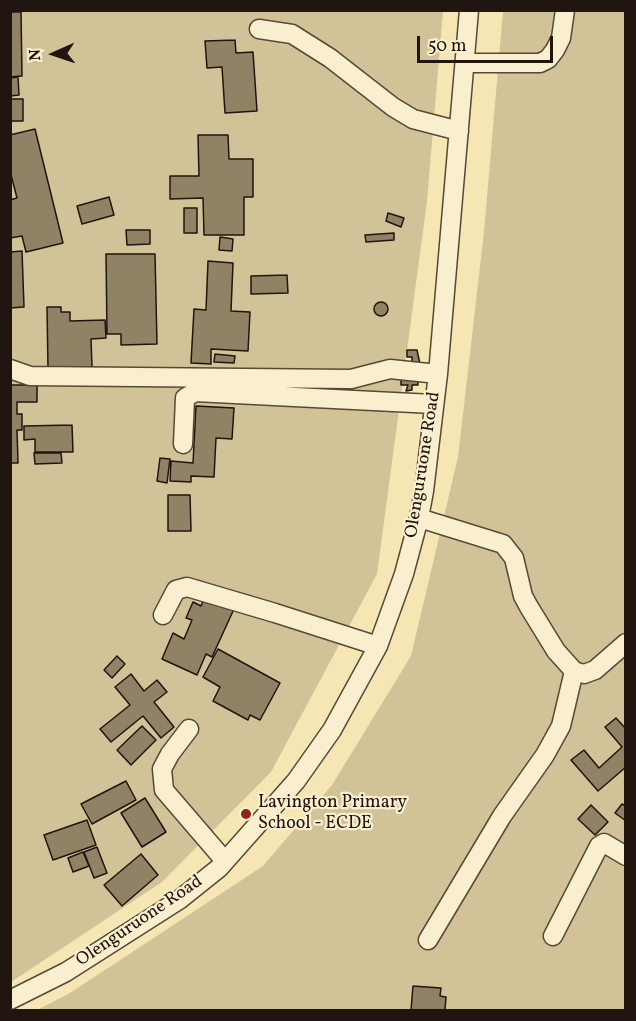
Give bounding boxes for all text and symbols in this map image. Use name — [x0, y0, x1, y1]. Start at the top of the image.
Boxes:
north arrow — [24, 24, 84, 84]
scale bar — [420, 24, 556, 62]
text: 50 m — [428, 34, 467, 59]
text: N — [25, 49, 47, 61]
street label: Olenguruone Road — [402, 390, 446, 540]
place label: Lavington Primary School - ECDE — [258, 793, 407, 836]
marker: Lavington Primary School - ECDE — [239, 807, 253, 821]
street label: Olenguruone Road — [73, 872, 207, 972]

